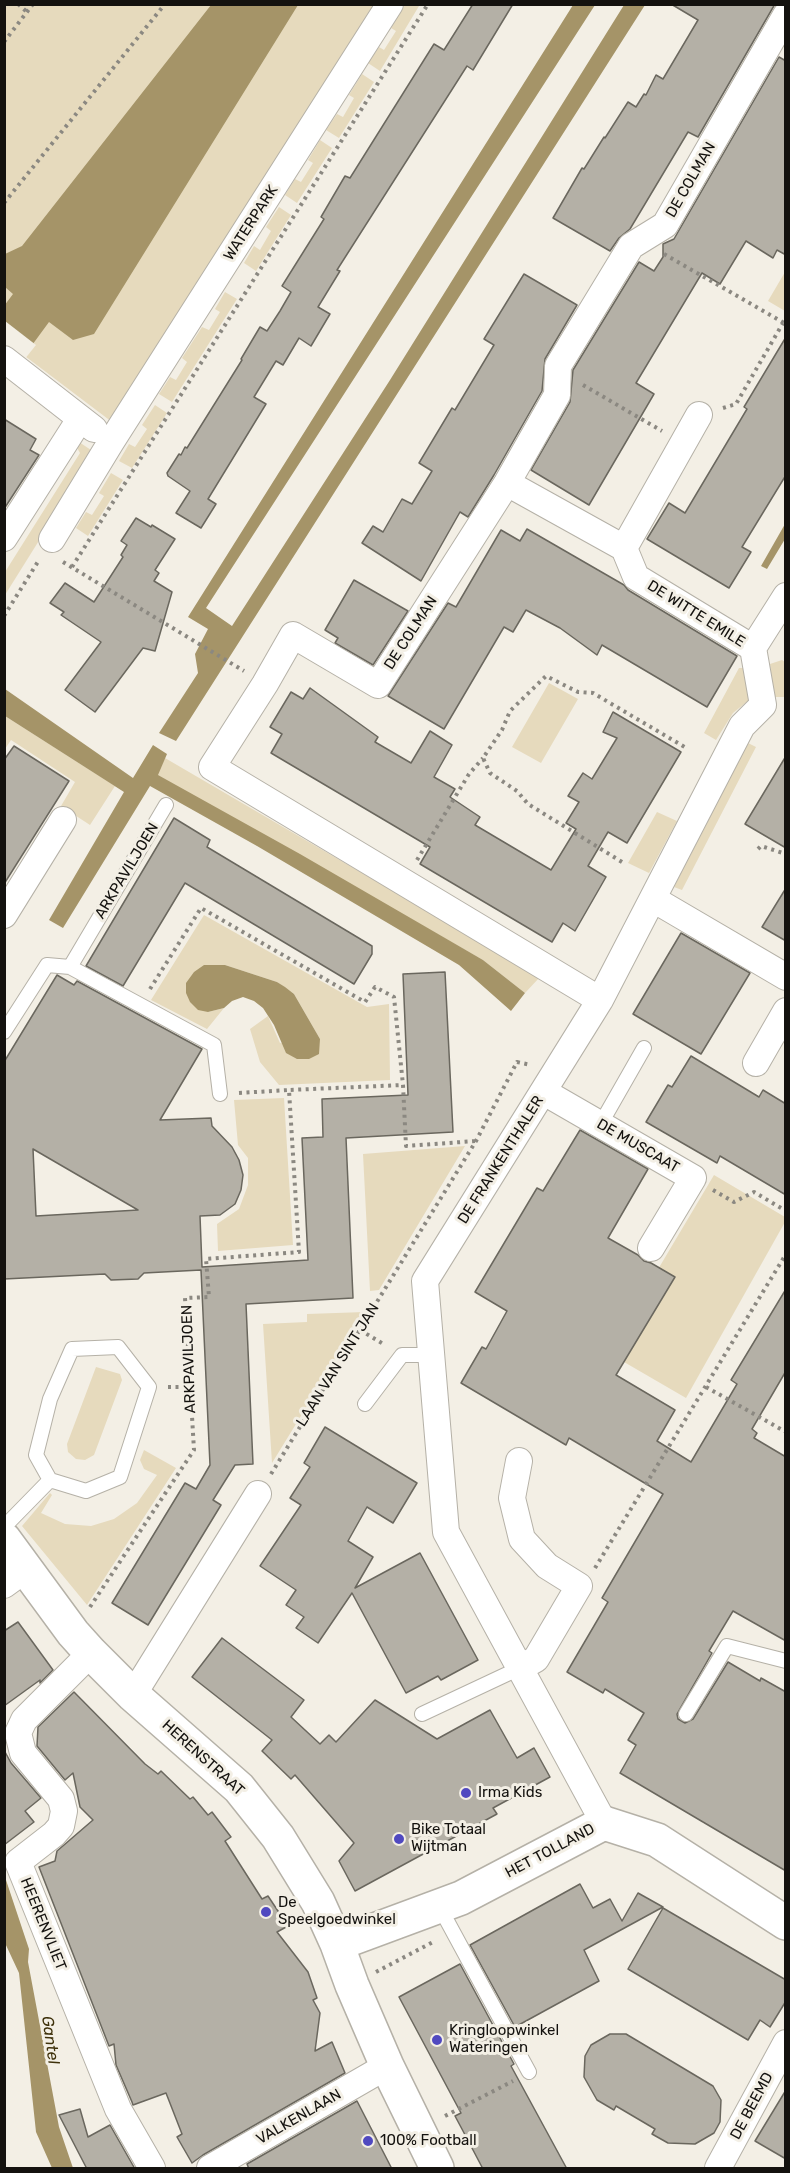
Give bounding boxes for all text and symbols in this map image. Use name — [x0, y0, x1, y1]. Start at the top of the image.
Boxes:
street label: DE COLMAN — [662, 139, 720, 221]
street label: WATERPARK — [220, 182, 282, 264]
street label: DE WITTE EMILE — [644, 577, 748, 651]
street label: DE COLMAN — [381, 593, 441, 673]
street label: ARKPAVILJOEN — [91, 820, 163, 922]
street label: DE FRANKENTHALER — [454, 1093, 548, 1227]
street label: DE MUSCAAT — [593, 1115, 683, 1177]
street label: LAAN VAN SINT JAN — [293, 1300, 383, 1430]
street label: ARKPAVILJOEN — [178, 1304, 200, 1414]
street label: HERENSTRAAT — [158, 1716, 248, 1800]
place label: Irma Kids — [478, 1784, 542, 1802]
marker: Irma Kids — [459, 1786, 473, 1800]
street label: HET TOLLAND — [502, 1820, 598, 1882]
place label: Bike Totaal Wijtman — [411, 1821, 486, 1856]
marker: Bike Totaal Wijtman — [392, 1832, 406, 1846]
street label: HEERENVLIET — [16, 1875, 70, 1973]
place label: De Speelgoedwinkel — [278, 1894, 396, 1929]
marker: De Speelgoedwinkel — [259, 1905, 273, 1919]
water label: Gantel — [37, 2014, 63, 2066]
place label: Kringloopwinkel Wateringen — [449, 2022, 559, 2057]
marker: Kringloopwinkel Wateringen — [430, 2033, 444, 2047]
street label: DE BEEMD — [727, 2069, 777, 2143]
street label: VALKENLAAN — [253, 2085, 345, 2149]
place label: 100% Football — [380, 2132, 477, 2150]
marker: 100% Football — [361, 2134, 375, 2148]

